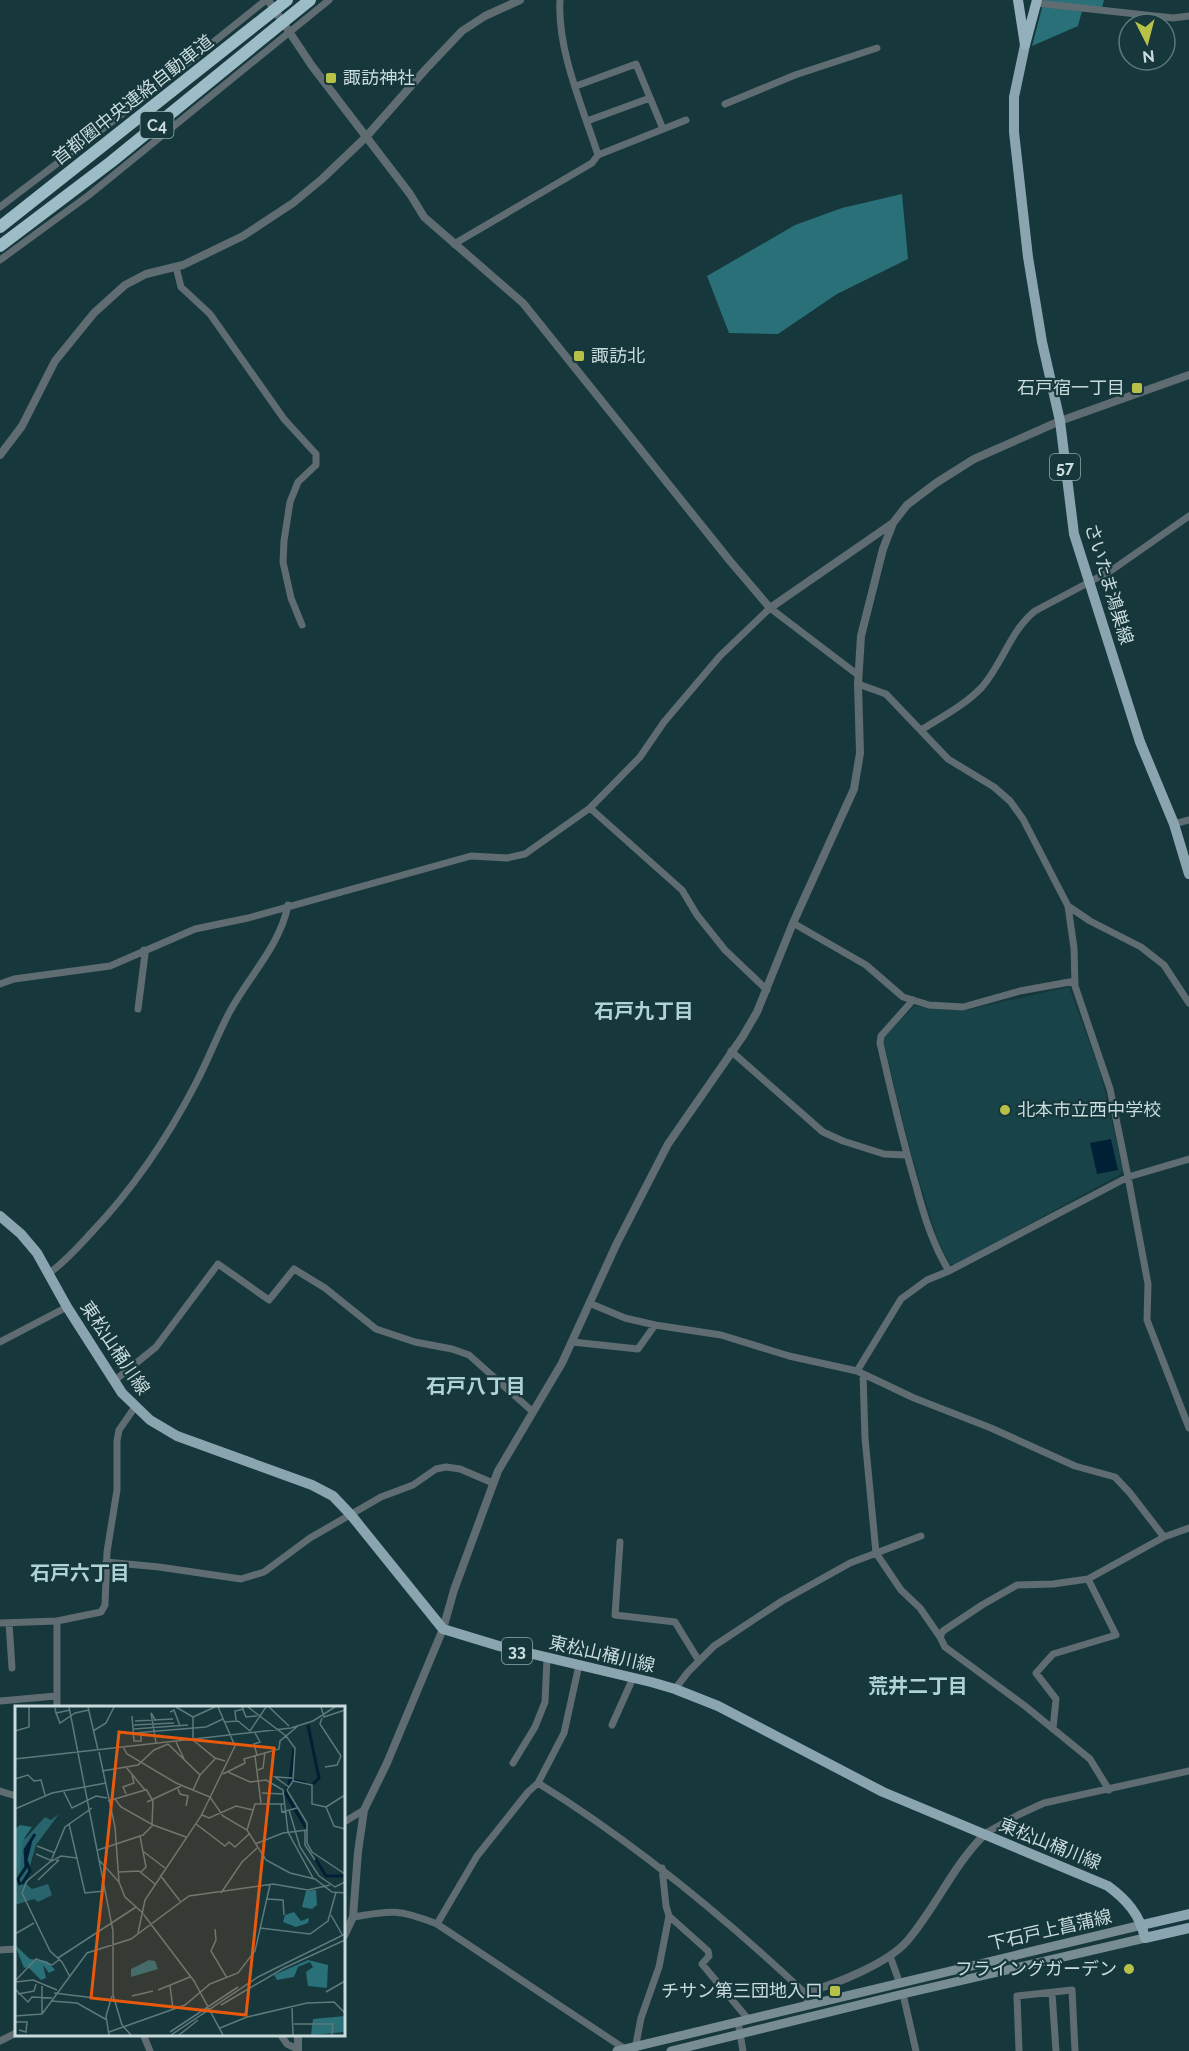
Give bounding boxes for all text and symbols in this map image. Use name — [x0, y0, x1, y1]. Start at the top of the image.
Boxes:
north arrow — [1117, 12, 1177, 72]
street label: 首都圏中央連絡自動車道 — [48, 30, 217, 169]
text: N — [1141, 46, 1156, 67]
place label: 諏訪神社 — [343, 67, 415, 88]
marker: 諏訪神社 — [324, 71, 338, 85]
road number: C4 — [140, 112, 174, 138]
place label: 諏訪北 — [591, 345, 645, 366]
marker: 諏訪北 — [572, 349, 586, 363]
place label: 石戸宿一丁目 — [1017, 377, 1125, 398]
marker: 石戸宿一丁目 — [1130, 381, 1144, 395]
road number: 57 — [1050, 454, 1080, 480]
street label: さいたま鴻巣線 — [1081, 521, 1138, 647]
district label: 石戸九丁目 — [594, 999, 694, 1023]
place label: 北本市立西中学校 — [1017, 1099, 1161, 1120]
marker: 北本市立西中学校 — [998, 1103, 1012, 1117]
street label: 東松山桶川線 — [77, 1297, 154, 1398]
district label: 石戸八丁目 — [426, 1374, 526, 1398]
district label: 石戸六丁目 — [30, 1561, 130, 1585]
street label: 東松山桶川線 — [547, 1631, 657, 1676]
road number: 33 — [502, 1638, 532, 1664]
district label: 荒井二丁目 — [868, 1674, 968, 1698]
inset map — [15, 1706, 345, 2036]
street label: 東松山桶川線 — [996, 1814, 1104, 1874]
street label: 下石戸上菖蒲線 — [986, 1905, 1114, 1954]
place label: フライングガーデン — [955, 1958, 1117, 1979]
marker: フライングガーデン — [1122, 1962, 1136, 1976]
place label: チサン第三団地入口 — [661, 1980, 823, 2001]
marker: チサン第三団地入口 — [828, 1984, 842, 1998]

